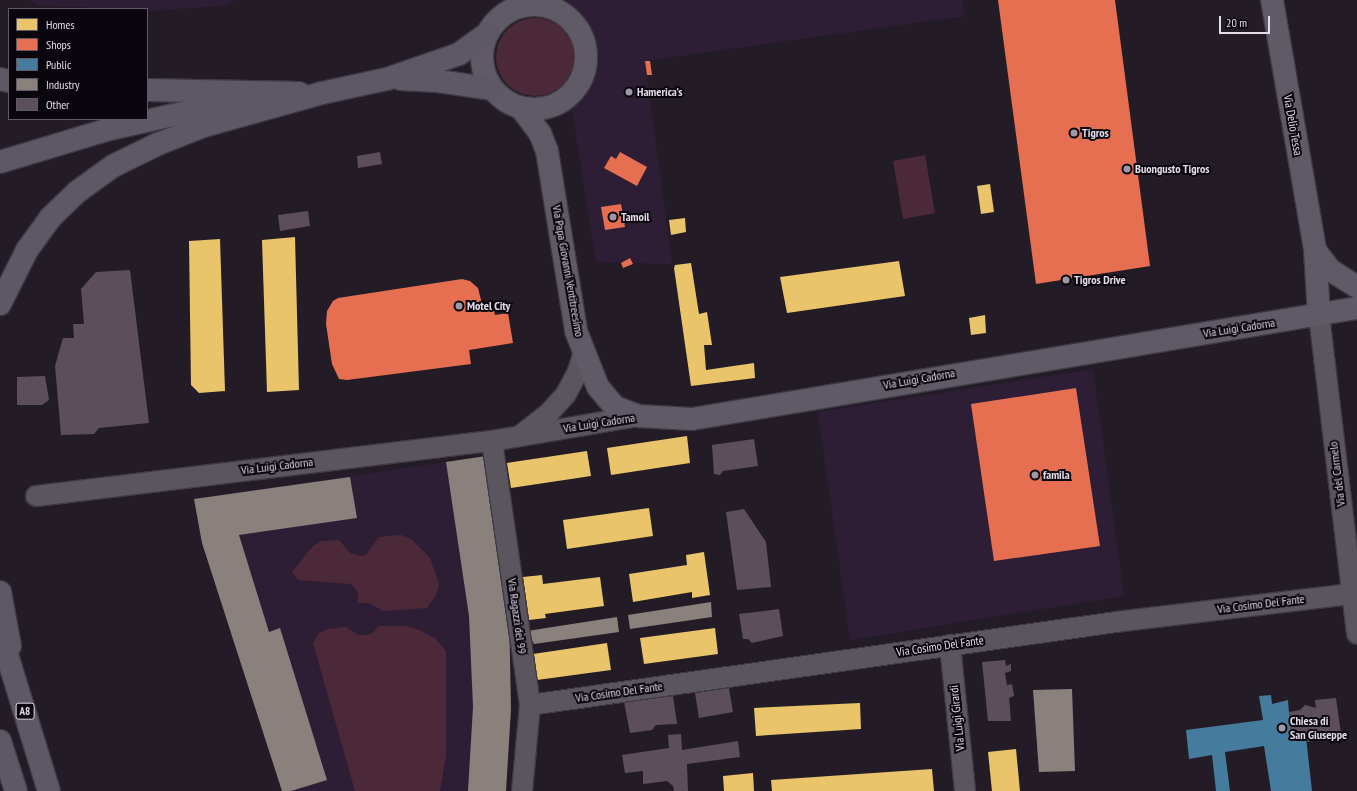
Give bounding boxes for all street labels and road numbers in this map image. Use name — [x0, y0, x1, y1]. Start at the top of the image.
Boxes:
street label: Via Delio Tessa — [1281, 93, 1305, 157]
street label: Via Papa Giovanni Ventitreesimo — [549, 204, 587, 338]
street label: Via Luigi Cadorna — [1202, 315, 1276, 341]
street label: Via Luigi Cadorna — [882, 366, 956, 392]
street label: Via Luigi Cadorna — [562, 410, 636, 436]
street label: Via del Carmelo — [1326, 441, 1348, 507]
street label: Via Luigi Cadorna — [240, 454, 314, 478]
street label: Via Ragazzi del 99 — [505, 577, 529, 655]
street label: Via Cosimo Del Fante — [1217, 592, 1305, 616]
street label: Via Cosimo Del Fante — [896, 633, 984, 659]
street label: Via Cosimo Del Fante — [575, 679, 663, 705]
street label: Via Luigi Girardi — [946, 684, 968, 752]
road number: A8 — [15, 702, 35, 720]

